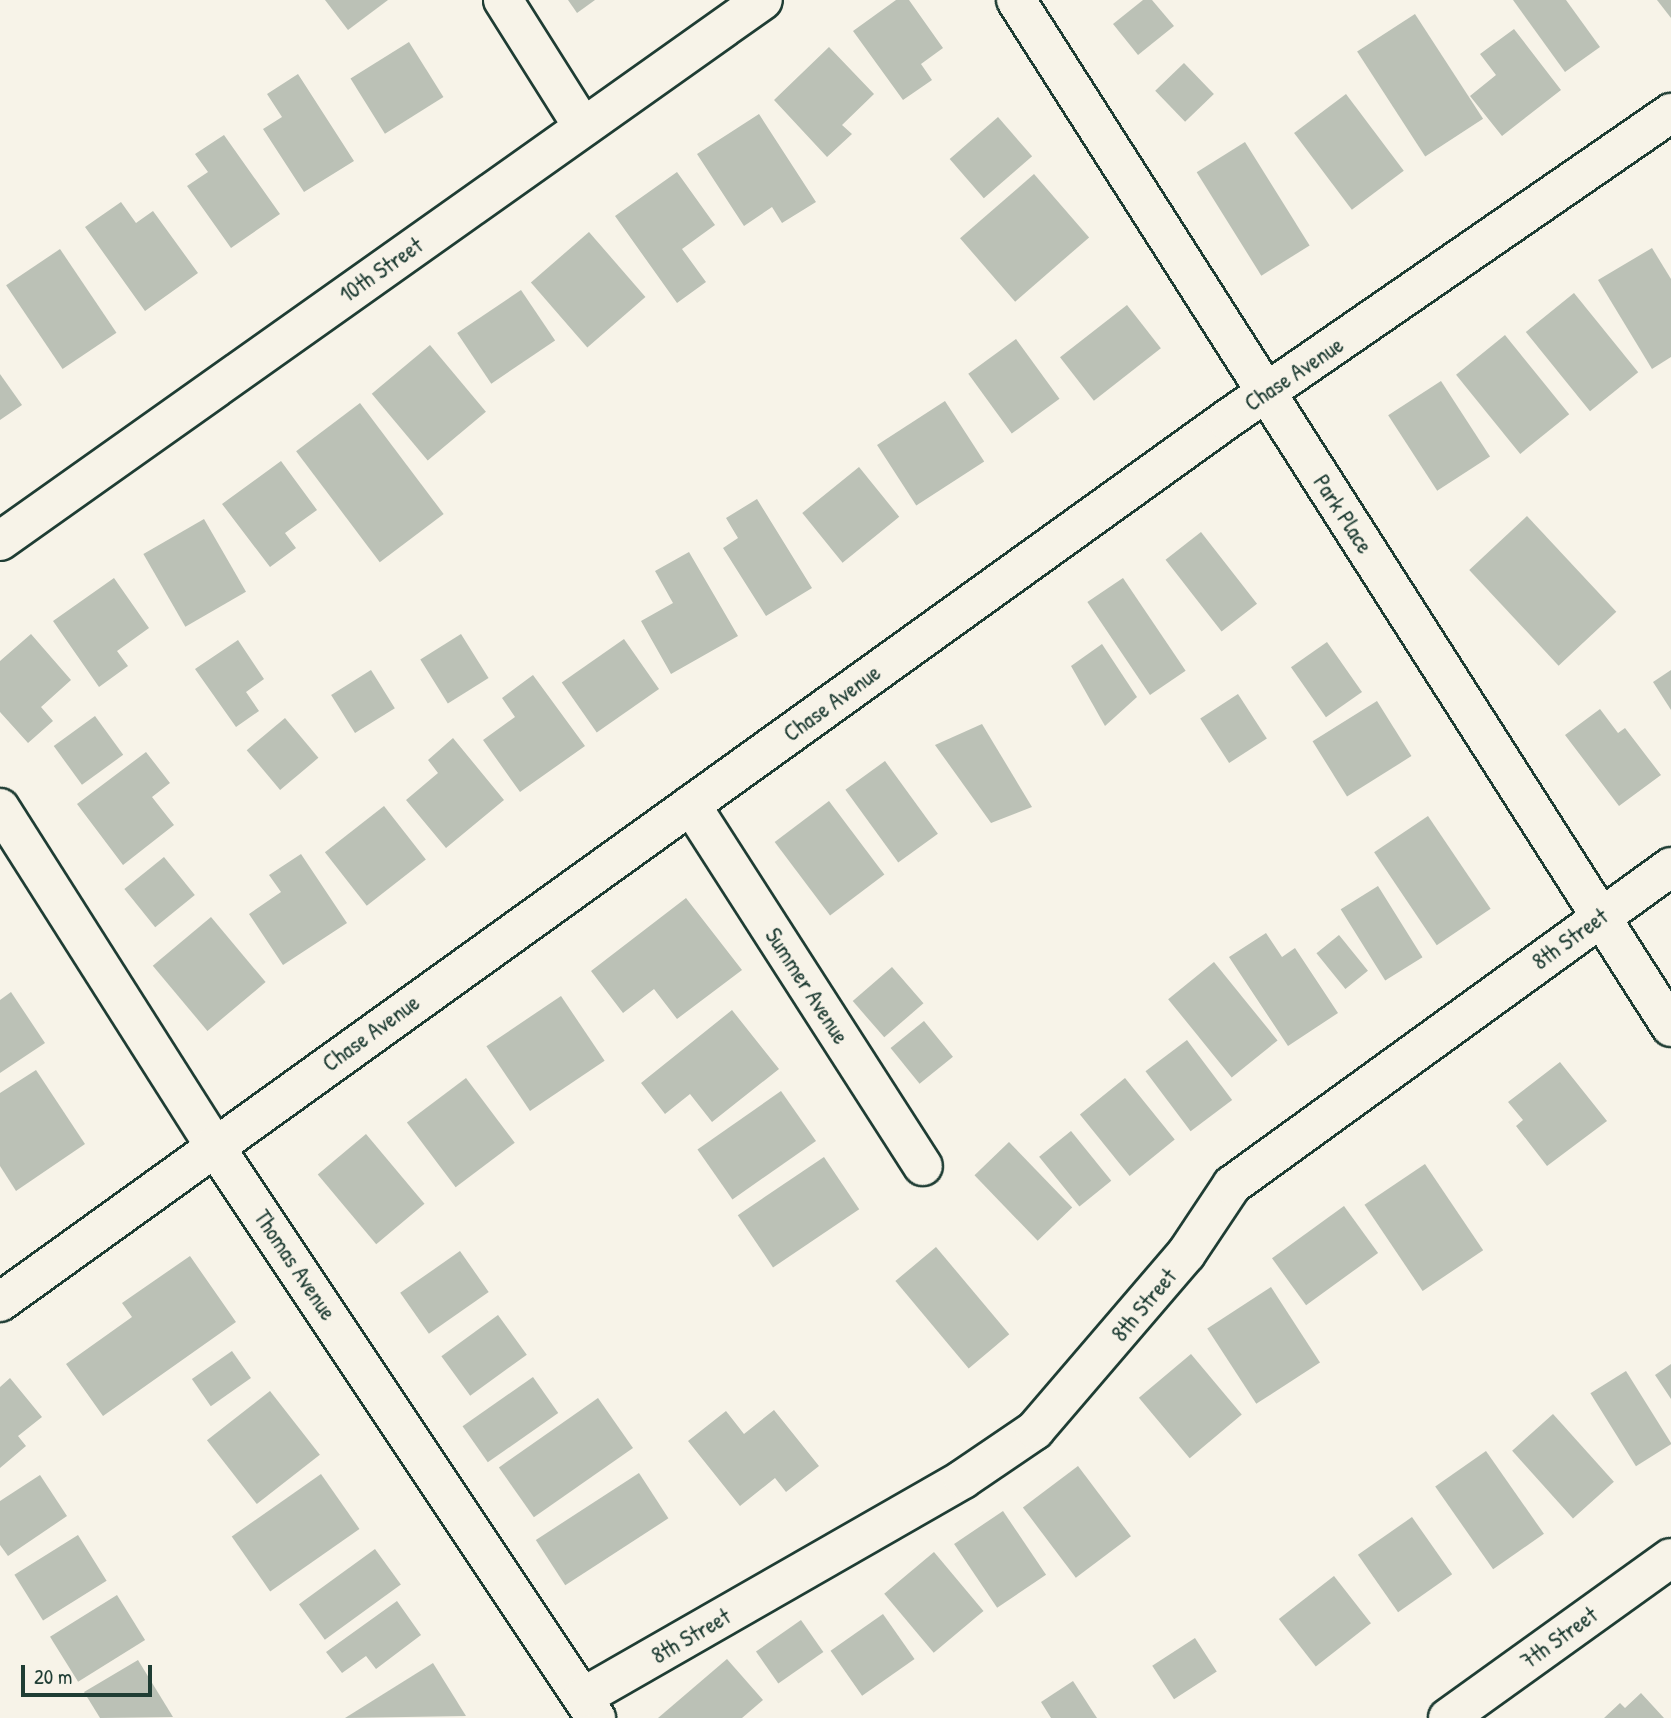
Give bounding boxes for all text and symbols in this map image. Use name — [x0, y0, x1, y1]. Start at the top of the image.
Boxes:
street label: 10th Street — [334, 231, 428, 309]
street label: Chase Avenue — [1239, 331, 1349, 417]
street label: Park Place — [1307, 470, 1379, 558]
street label: Chase Avenue — [778, 659, 886, 747]
street label: 8th Street — [1527, 902, 1613, 976]
street label: Summer Avenue — [759, 923, 855, 1049]
street label: Chase Avenue — [317, 989, 425, 1077]
street label: Thomas Avenue — [248, 1205, 342, 1325]
street label: 8th Street — [1106, 1263, 1182, 1347]
street label: 7th Street — [1515, 1601, 1603, 1675]
street label: 8th Street — [647, 1602, 735, 1670]
scale bar — [24, 1652, 156, 1696]
text: 20 m — [34, 1662, 72, 1691]

